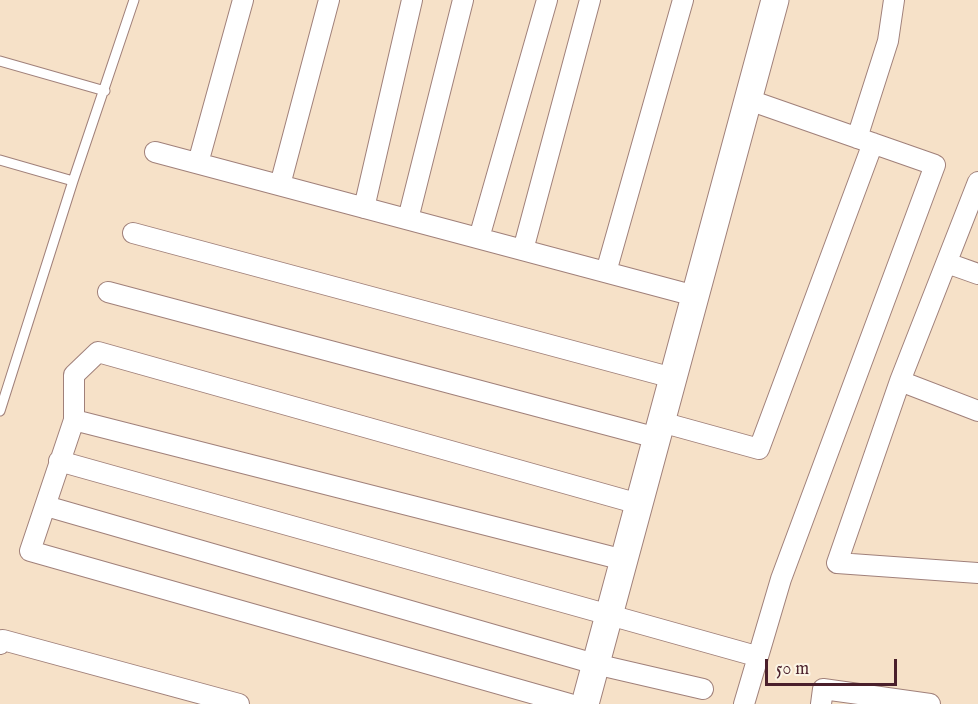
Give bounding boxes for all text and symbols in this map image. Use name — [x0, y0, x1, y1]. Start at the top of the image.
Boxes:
scale bar — [768, 647, 900, 685]
text: 50 m — [776, 658, 809, 681]

